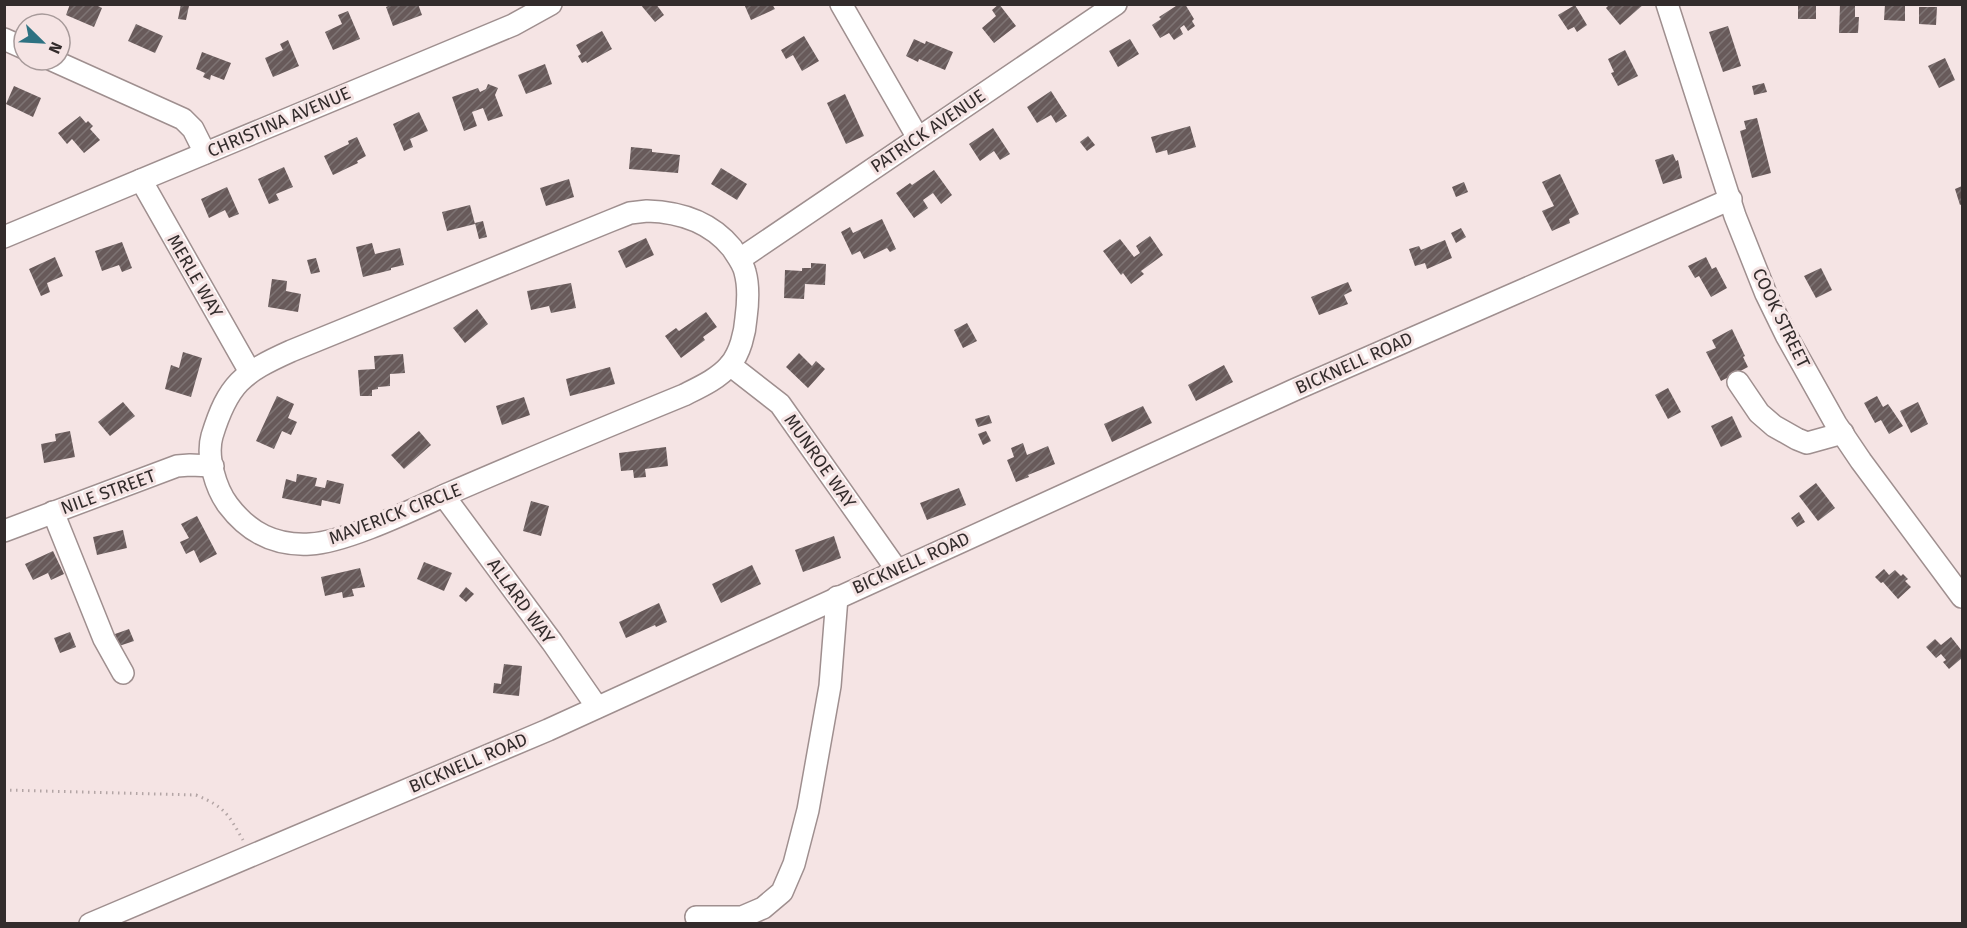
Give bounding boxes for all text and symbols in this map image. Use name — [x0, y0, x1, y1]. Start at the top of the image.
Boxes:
north arrow — [12, 12, 72, 72]
text: N — [44, 39, 66, 57]
street label: CHRISTINA AVENUE — [204, 82, 354, 162]
street label: PATRICK AVENUE — [867, 85, 989, 177]
street label: MERLE WAY — [162, 231, 228, 321]
street label: COOK STREET — [1747, 265, 1815, 372]
street label: BICKNELL ROAD — [1292, 327, 1416, 399]
street label: MUNROE WAY — [779, 410, 861, 512]
street label: NILE STREET — [58, 464, 159, 519]
street label: MAVERICK CIRCLE — [326, 479, 464, 549]
street label: BICKNELL ROAD — [849, 527, 973, 599]
street label: ALLARD WAY — [483, 554, 559, 648]
street label: BICKNELL ROAD — [405, 728, 531, 798]

